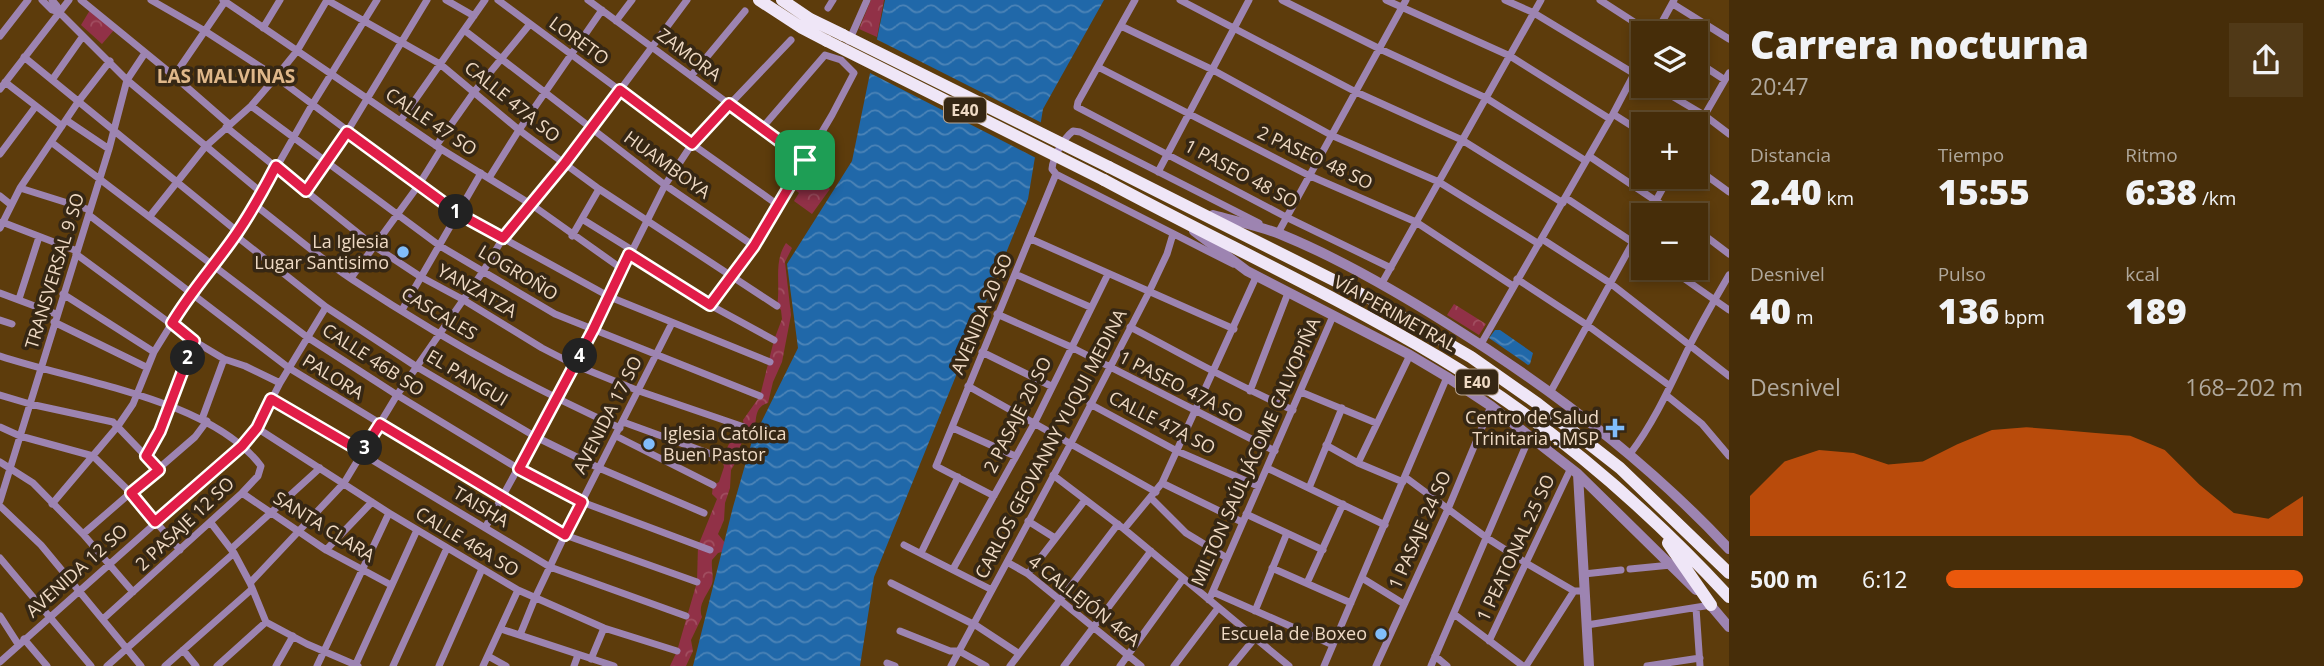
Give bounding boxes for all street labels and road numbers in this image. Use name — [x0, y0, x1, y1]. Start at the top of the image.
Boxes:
street label: LORETO — [545, 10, 614, 70]
street label: ZAMORA — [653, 22, 727, 87]
street label: CALLE 47A SO — [460, 55, 566, 147]
street label: CALLE 47 SO — [381, 82, 482, 161]
road number: E40 — [944, 97, 986, 122]
street label: 2 PASEO 48 SO — [1254, 120, 1377, 194]
street label: HUAMBOYA — [620, 125, 716, 204]
street label: 1 PASEO 48 SO — [1181, 133, 1302, 213]
street label: TRANSVERSAL 9 SO — [19, 190, 89, 352]
street label: LOGROÑO — [474, 239, 563, 305]
street label: AVENIDA 20 SO — [945, 250, 1017, 378]
street label: YANZATZA — [433, 258, 522, 323]
street label: VÍA PERIMETRAL — [1330, 269, 1461, 357]
street label: CASCALES — [397, 281, 482, 345]
street label: CARLOS GEOVANNY YUQUI MEDINA — [969, 304, 1132, 583]
street label: MILTON SAÚL JÁCOME CALVOPIÑA — [1185, 313, 1326, 590]
street label: CALLE 46B SO — [318, 317, 429, 401]
street label: EL PANGUI — [422, 343, 513, 411]
street label: 1 PASEO 47A SO — [1115, 344, 1248, 428]
street label: PALORA — [298, 348, 369, 405]
street label: AVENIDA 17 SO — [567, 352, 647, 477]
street label: 2 PASAJE 20 SO — [978, 352, 1057, 477]
road number: E40 — [1456, 370, 1498, 394]
street label: CALLE 47A SO — [1105, 385, 1220, 459]
street label: 1 PASAJE 24 SO — [1382, 467, 1456, 593]
street label: 1 PEATONAL 25 SO — [1471, 470, 1560, 625]
street label: 2 PASAJE 12 SO — [130, 471, 239, 575]
street label: TAISHA — [449, 480, 514, 532]
street label: SANTA CLARA — [269, 485, 380, 567]
street label: CALLE 46A SO — [411, 501, 524, 581]
street label: AVENIDA 12 SO — [20, 518, 132, 622]
street label: 4 CALLEJÓN 46A — [1024, 549, 1146, 652]

